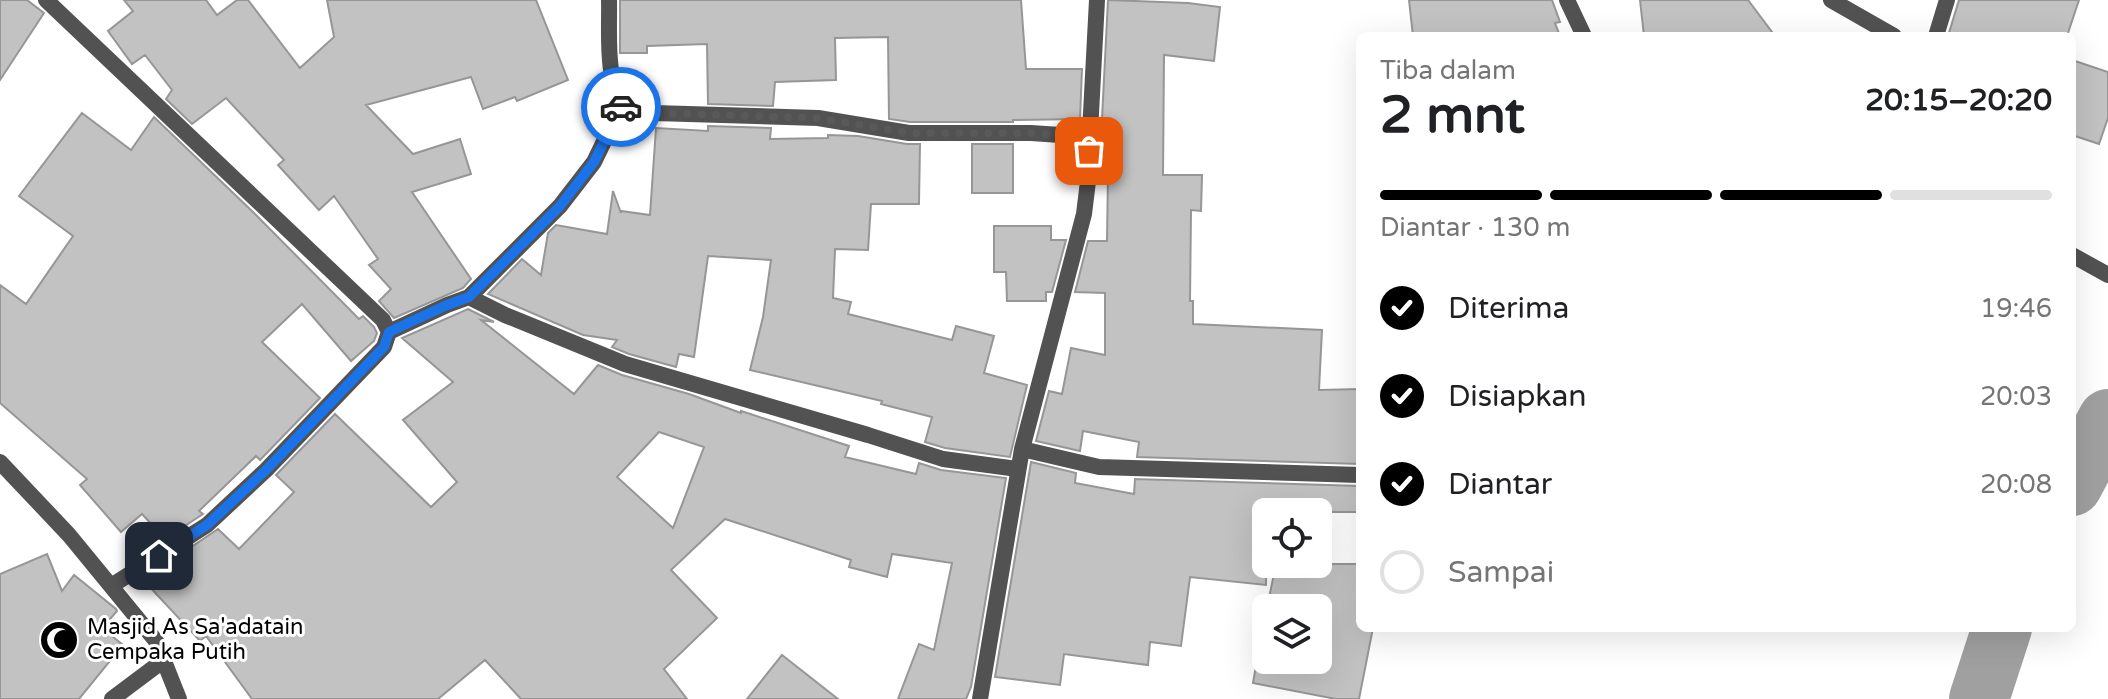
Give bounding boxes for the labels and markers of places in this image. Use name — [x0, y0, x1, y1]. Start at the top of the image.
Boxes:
pin — [1055, 117, 1123, 185]
pin — [125, 522, 193, 590]
place label: Masjid As Sa'adatain Cempaka Putih — [87, 614, 303, 665]
mosque icon: Masjid As Sa'adatain Cempaka Putih — [38, 619, 80, 661]

